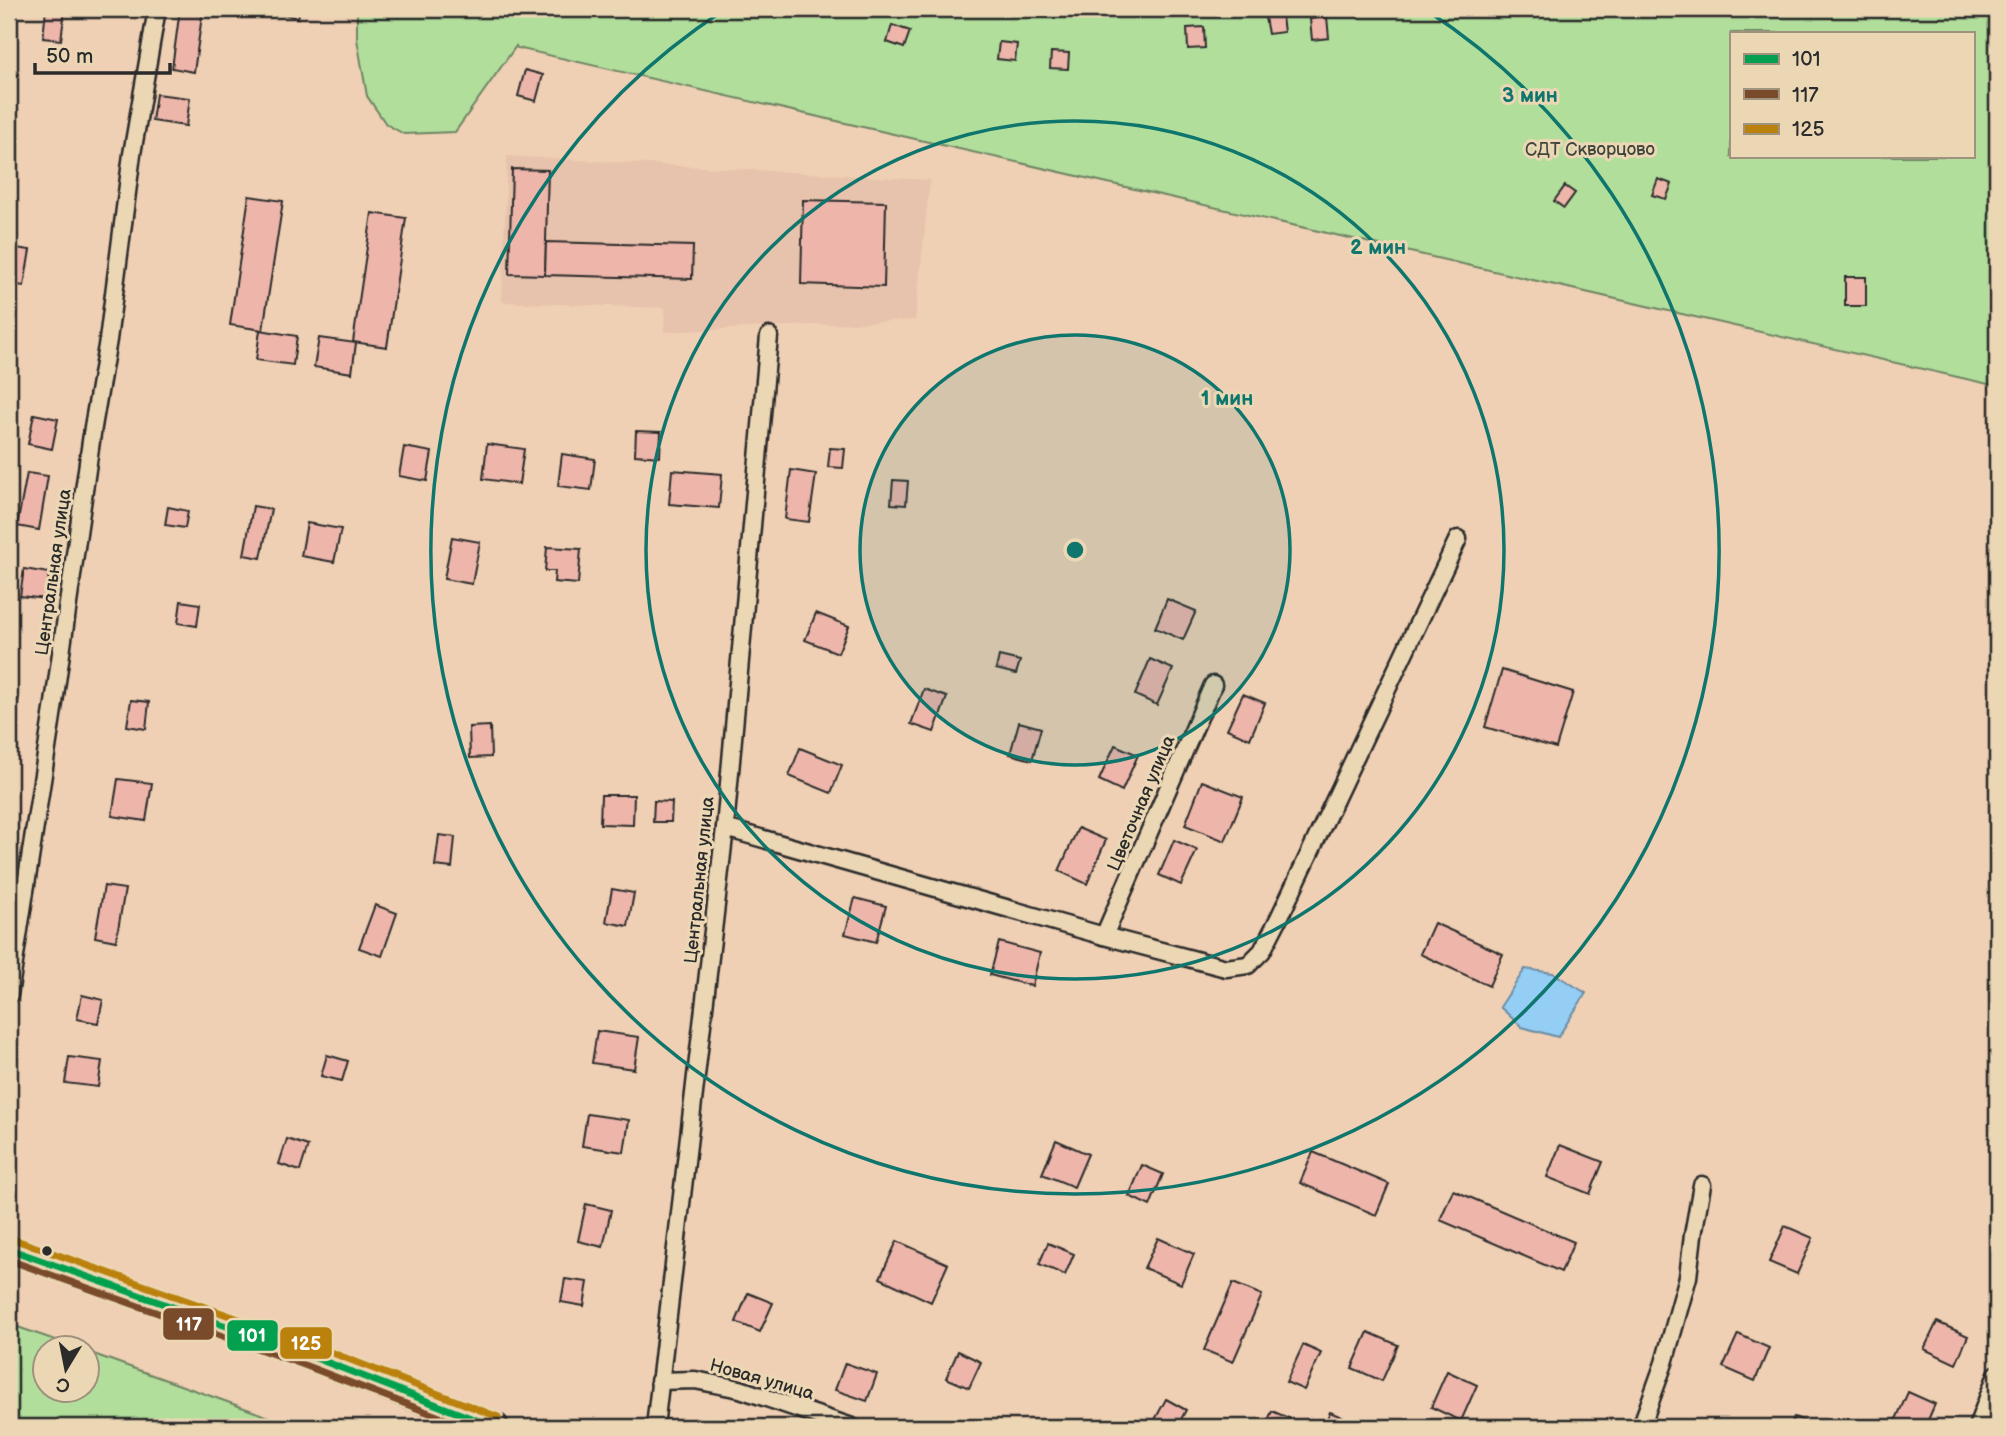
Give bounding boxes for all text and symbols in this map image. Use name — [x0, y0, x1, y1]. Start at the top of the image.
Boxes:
scale bar — [35, 32, 170, 76]
legend — [1730, 32, 1974, 158]
text: 50 m — [46, 44, 93, 69]
text: 101 — [1792, 47, 1821, 72]
text: 3 мин — [1502, 83, 1558, 108]
text: 117 — [1792, 83, 1819, 108]
text: 125 — [1792, 117, 1825, 142]
park label: СДТ Скворцово — [1525, 139, 1655, 160]
text: 2 мин — [1350, 235, 1406, 260]
text: 1 мин — [1201, 386, 1253, 411]
street label: Центральная улица — [31, 487, 76, 657]
centre of rings — [1063, 538, 1087, 562]
street label: Цветочная улица — [1103, 732, 1180, 874]
street label: Центральная улица — [680, 795, 719, 965]
unlabelled marker — [40, 1244, 54, 1258]
line badge: 117 — [162, 1307, 215, 1341]
text: 117 — [176, 1314, 203, 1337]
line badge: 101 — [226, 1319, 279, 1352]
text: 101 — [238, 1325, 266, 1348]
line badge: 125 — [279, 1326, 333, 1360]
text: 125 — [291, 1333, 321, 1356]
north arrow — [32, 1334, 102, 1404]
street label: Новая улица — [707, 1355, 817, 1404]
text: С — [55, 1372, 72, 1397]

